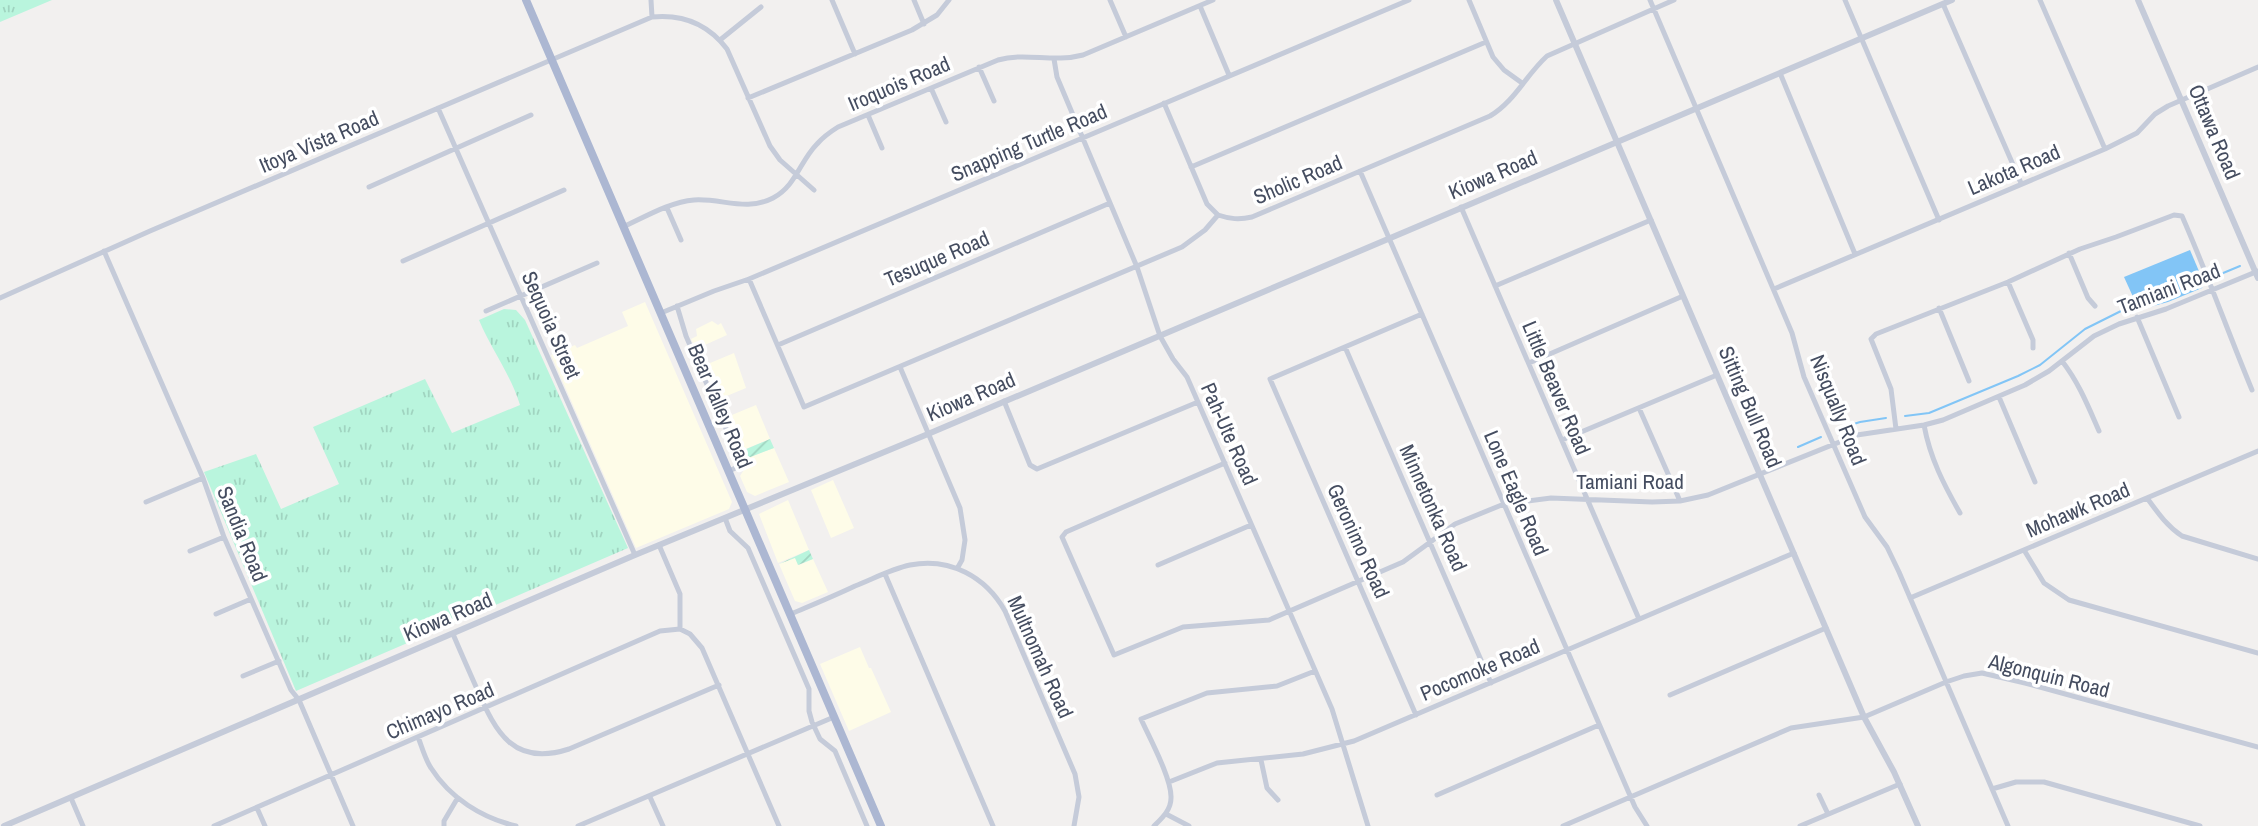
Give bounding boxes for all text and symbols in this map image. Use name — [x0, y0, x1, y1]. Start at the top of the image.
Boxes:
street label: Iroquois Road — [843, 49, 954, 118]
street label: Ottawa Road — [2181, 80, 2247, 184]
street label: Snapping Turtle Road — [946, 97, 1111, 188]
street label: Itoya Vista Road — [255, 103, 383, 180]
street label: Lakota Road — [1963, 137, 2064, 202]
street label: Kiowa Road — [1444, 143, 1542, 206]
street label: Sholic Road — [1249, 148, 1347, 211]
street label: Tesuque Road — [880, 223, 994, 294]
street label: Tamiani Road — [2113, 256, 2224, 321]
street label: Sequoia Street — [515, 266, 588, 383]
street label: Little Beaver Road — [1515, 316, 1598, 459]
street label: Bear Valley Road — [681, 339, 760, 473]
street label: Sitting Bull Road — [1712, 342, 1789, 472]
street label: Nisqually Road — [1803, 350, 1874, 469]
street label: Kiowa Road — [922, 365, 1020, 428]
street label: Pah-Ute Road — [1194, 378, 1265, 490]
street label: Lone Eagle Road — [1477, 426, 1556, 560]
street label: Minnetonka Road — [1393, 440, 1474, 576]
street label: Tamiani Road — [1576, 467, 1684, 496]
street label: Mohawk Road — [2021, 475, 2134, 544]
street label: Geronimo Road — [1320, 479, 1397, 603]
street label: Sandia Road — [210, 482, 275, 586]
street label: Kiowa Road — [399, 585, 497, 648]
street label: Multnomah Road — [1001, 591, 1080, 723]
street label: Pocomoke Road — [1416, 631, 1544, 708]
street label: Algonquin Road — [1985, 646, 2113, 705]
street label: Chimayo Road — [381, 675, 498, 746]

